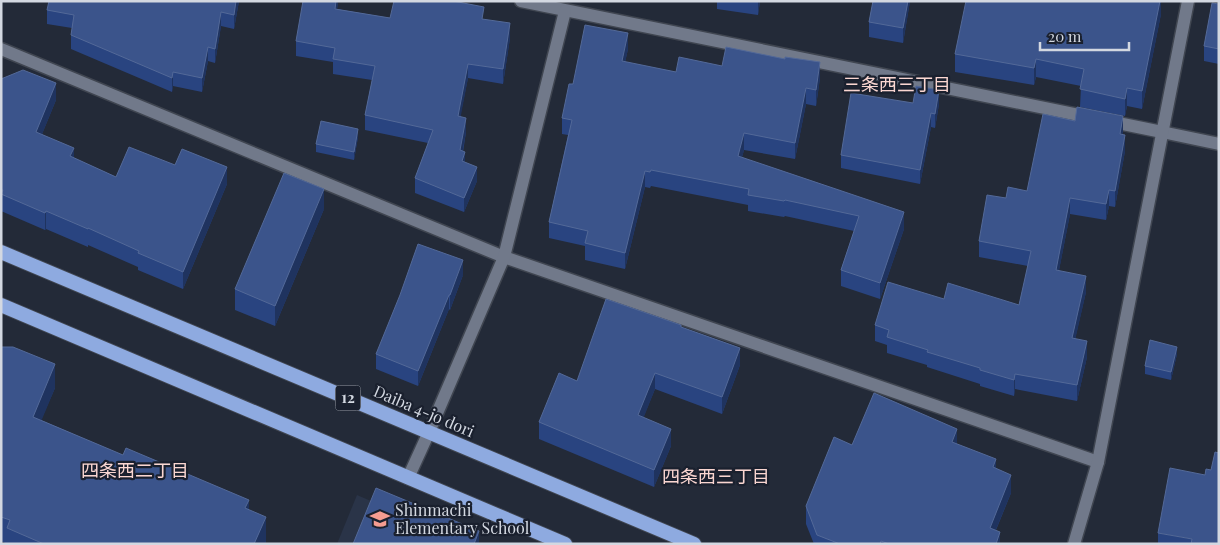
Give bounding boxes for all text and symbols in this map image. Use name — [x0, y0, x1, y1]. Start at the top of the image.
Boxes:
scale bar — [1040, 20, 1129, 52]
text: 20 m — [1048, 26, 1082, 46]
district label: 三条西三丁目 — [843, 72, 951, 96]
street label: Daiba 4-jo dori — [371, 380, 478, 441]
road number: 12 — [336, 386, 360, 410]
district label: 四条西二丁目 — [81, 458, 189, 482]
district label: 四条西三丁目 — [662, 464, 770, 488]
place label: Shinmachi Elementary School — [395, 499, 530, 538]
school or university icon: Shinmachi Elementary School — [369, 508, 391, 530]

